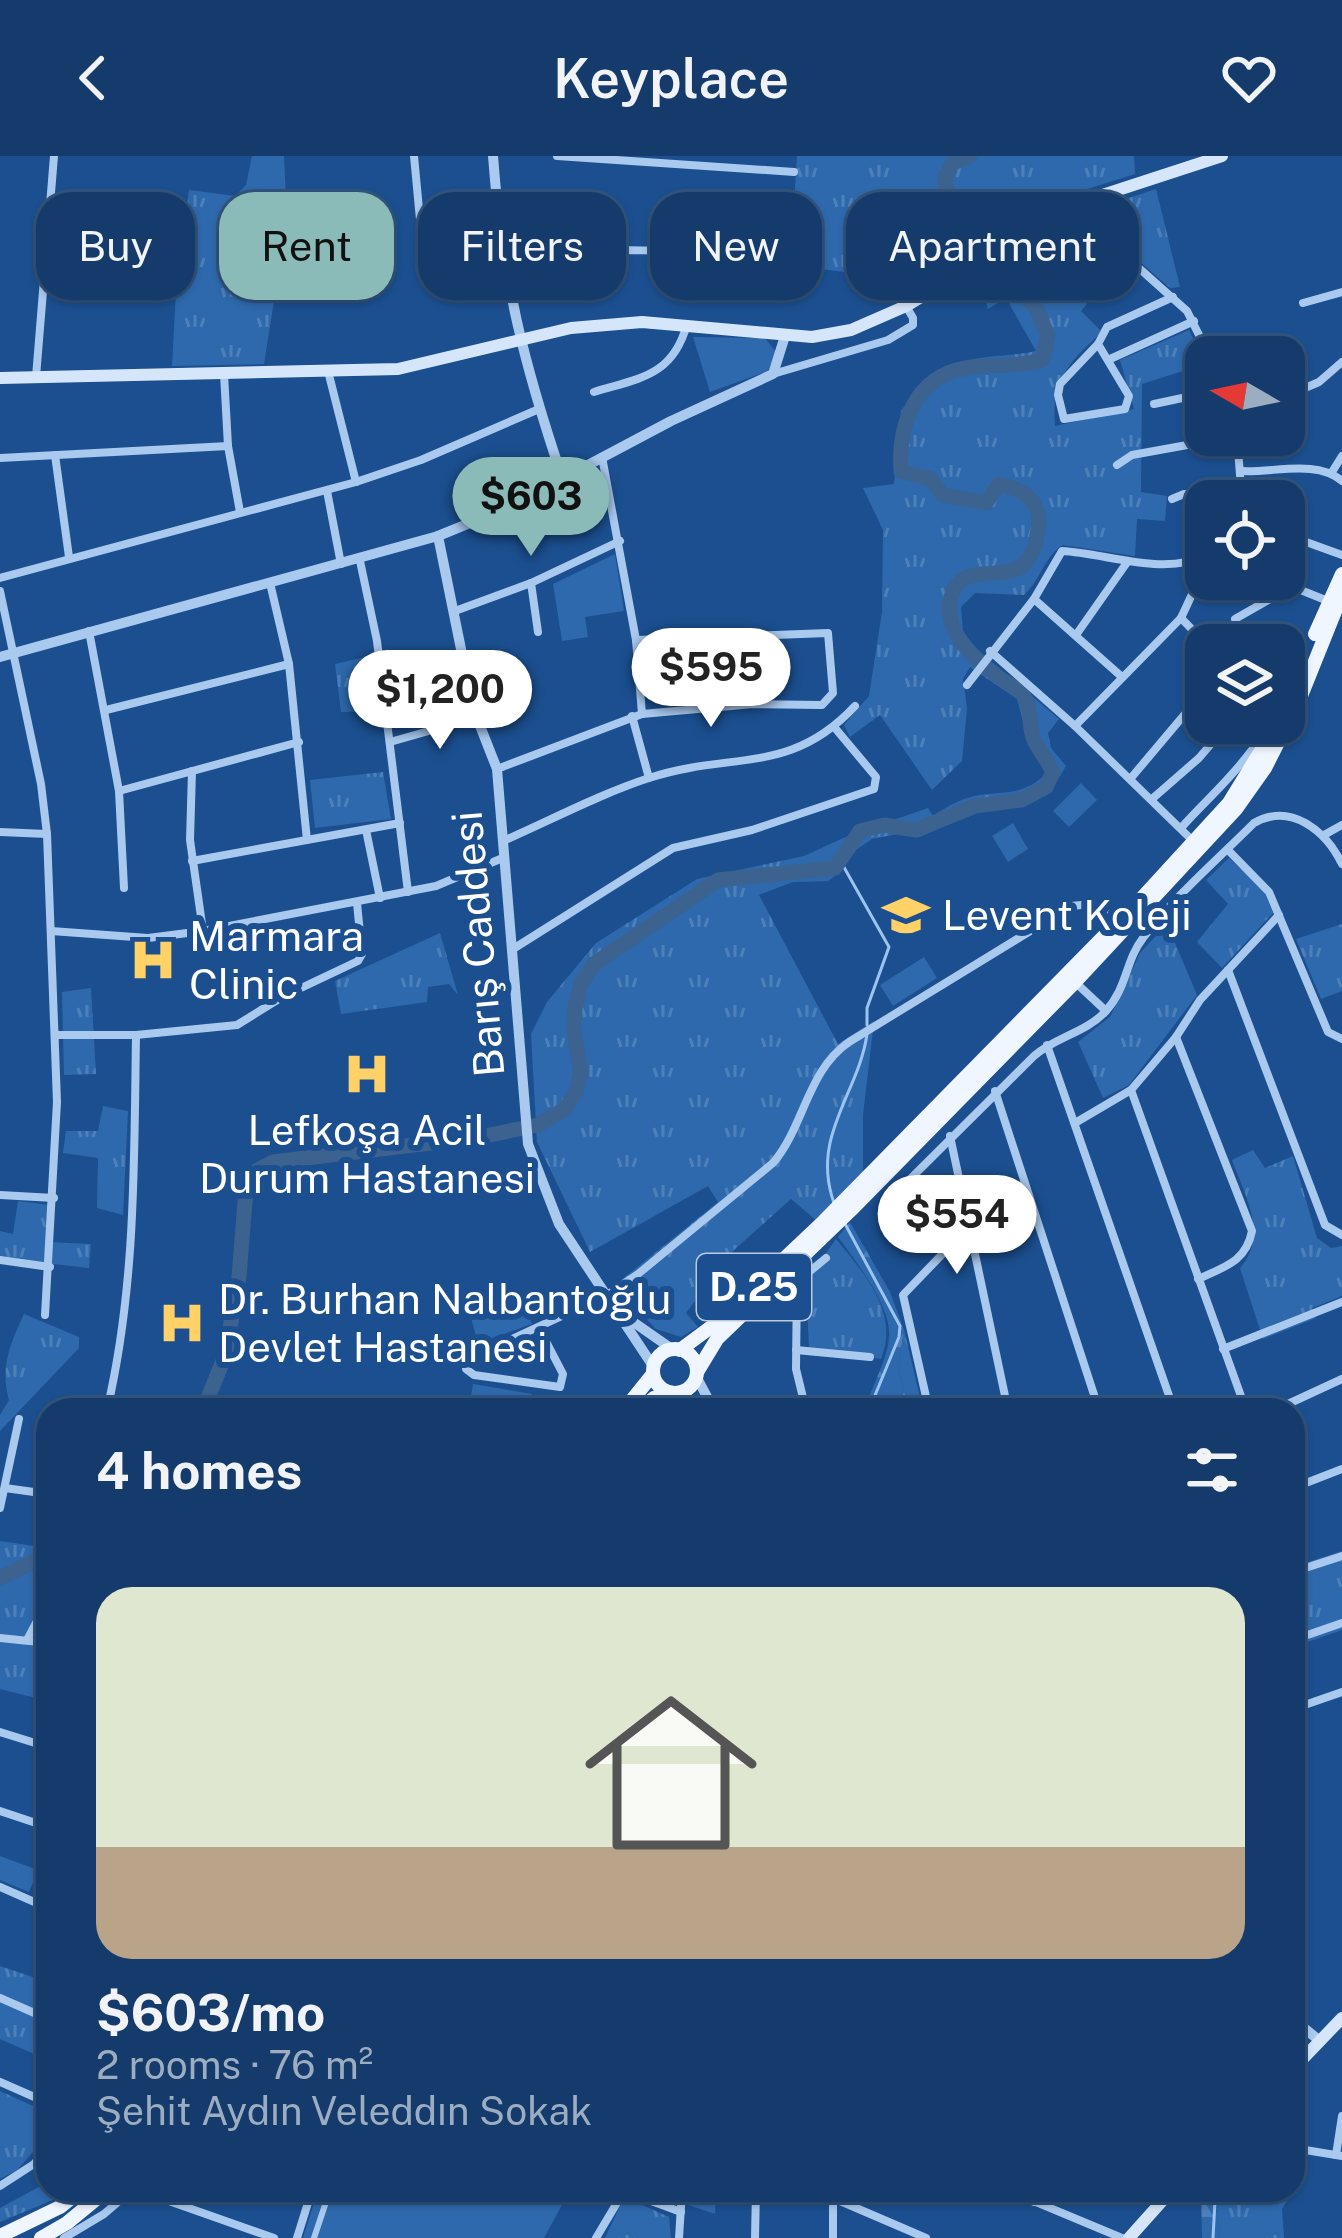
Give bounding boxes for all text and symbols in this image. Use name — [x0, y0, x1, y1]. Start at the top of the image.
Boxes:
icon: back — [60, 45, 126, 111]
icon: heart — [1216, 45, 1282, 111]
text: Keyplace — [553, 47, 789, 110]
chip: Buy — [36, 192, 195, 300]
chip: Rent — [219, 192, 394, 300]
chip: Filters — [418, 192, 626, 300]
chip: New — [650, 192, 822, 300]
chip: Apartment — [846, 192, 1139, 300]
north arrow — [1185, 336, 1305, 456]
map controls — [1185, 336, 1305, 744]
pin: $603 — [460, 457, 602, 559]
text: $603 — [479, 473, 583, 519]
button: locate — [1185, 480, 1305, 600]
button: layers — [1185, 624, 1305, 744]
pin: $595 — [640, 628, 782, 730]
text: $595 — [659, 644, 763, 690]
pin: $1,200 — [342, 650, 538, 752]
text: $1,200 — [375, 666, 505, 712]
street label: Barış Caddesi — [441, 809, 514, 1079]
school or university icon: Levent Koleji — [881, 890, 931, 940]
place label: Levent Koleji — [942, 890, 1192, 939]
place label: Marmara Clinic — [189, 911, 364, 1008]
hospital icon: Marmara Clinic — [128, 935, 178, 985]
hospital icon: Lefkoşa Acil Durum Hastanesi — [342, 1049, 392, 1099]
place label: Lefkoşa Acil Durum Hastanesi — [199, 1105, 535, 1202]
pin: $554 — [886, 1175, 1028, 1277]
text: $554 — [905, 1191, 1009, 1237]
road number: D.25 — [697, 1254, 811, 1320]
place label: Dr. Burhan Nalbantoğlu Devlet Hastanesi — [218, 1274, 671, 1371]
hospital icon: Dr. Burhan Nalbantoğlu Devlet Hastanesi — [157, 1298, 207, 1348]
icon: filters — [1179, 1437, 1245, 1503]
text: 4 homes — [96, 1441, 302, 1500]
icon: home — [563, 1665, 779, 1881]
text: $603/mo — [96, 1983, 325, 2042]
text: 2 rooms · 76 m² — [96, 2042, 373, 2088]
text: Şehit Aydın Veleddın Sokak — [96, 2088, 592, 2134]

